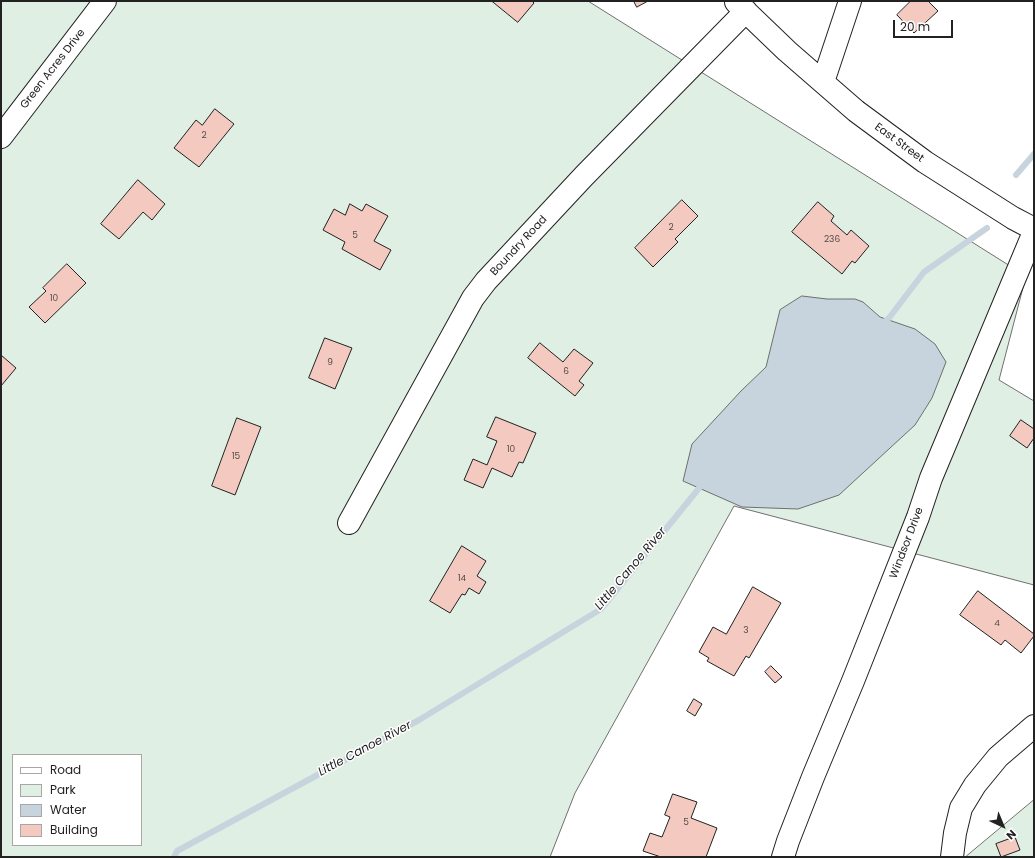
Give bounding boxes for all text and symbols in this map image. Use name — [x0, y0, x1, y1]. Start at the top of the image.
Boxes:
scale bar — [895, 12, 955, 38]
text: 20 m — [900, 18, 930, 35]
street label: Green Acres Drive — [18, 27, 88, 111]
street label: East Street — [872, 121, 926, 165]
house number: 2 — [201, 131, 207, 141]
street label: Boundry Road — [488, 213, 550, 279]
house number: 2 — [668, 223, 674, 233]
house number: 5 — [352, 231, 358, 241]
house number: 236 — [824, 235, 840, 245]
house number: 10 — [50, 294, 58, 304]
house number: 9 — [327, 358, 333, 368]
house number: 6 — [563, 367, 569, 377]
house number: 10 — [507, 445, 515, 455]
house number: 15 — [232, 452, 240, 462]
street label: Windsor Drive — [887, 505, 927, 581]
water label: Little Canoe River — [592, 525, 670, 613]
house number: 14 — [458, 574, 466, 584]
house number: 4 — [994, 619, 1000, 629]
house number: 3 — [743, 626, 749, 636]
water label: Little Canoe River — [316, 718, 414, 780]
legend — [12, 754, 142, 846]
text: Road — [50, 761, 81, 778]
text: Park — [50, 781, 76, 798]
text: Water — [50, 801, 86, 818]
north arrow — [983, 806, 1023, 846]
house number: 5 — [683, 818, 689, 828]
text: Building — [50, 821, 98, 838]
text: N — [1003, 826, 1020, 843]

